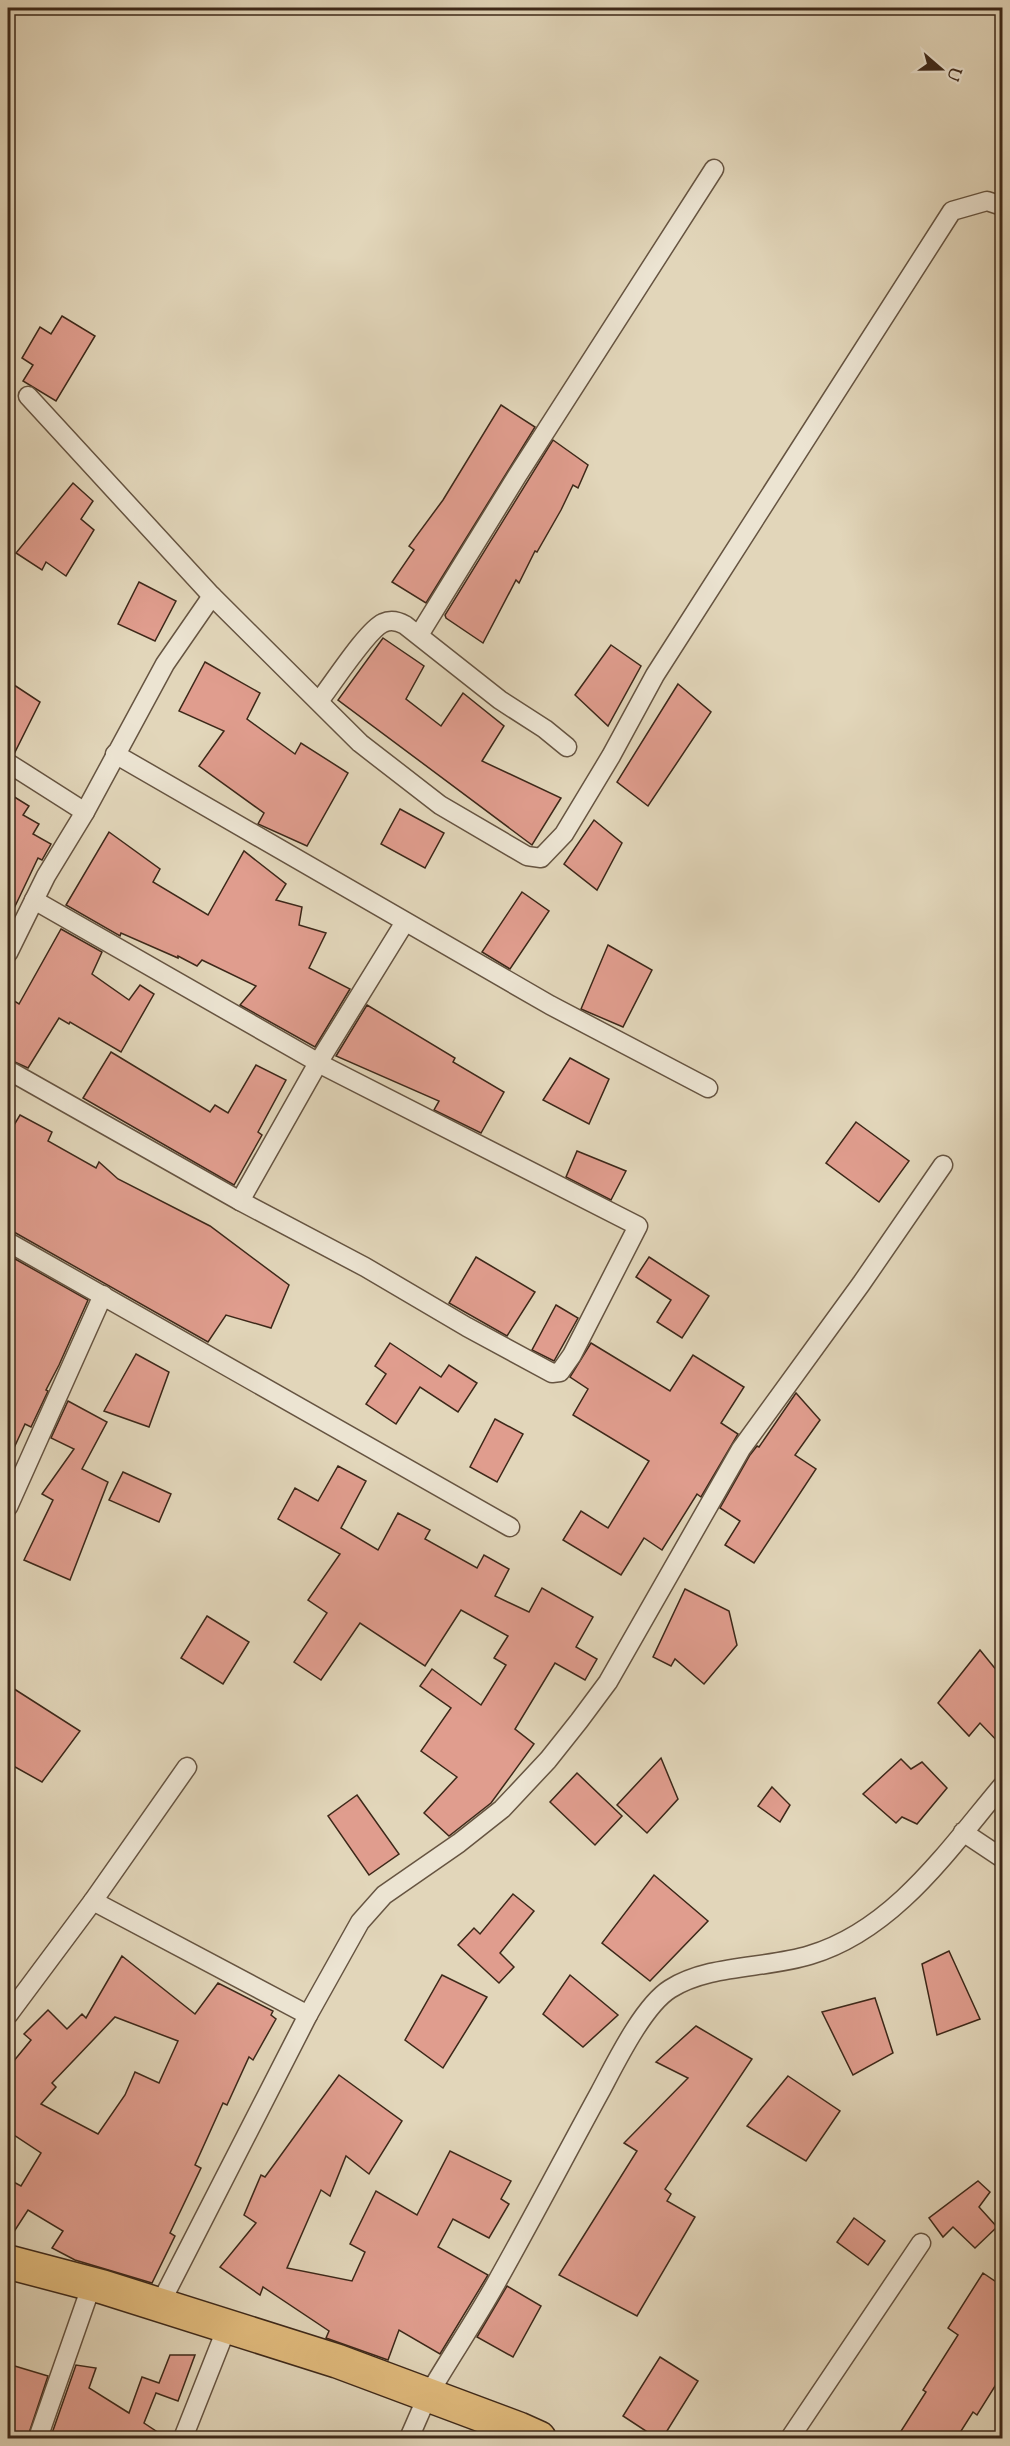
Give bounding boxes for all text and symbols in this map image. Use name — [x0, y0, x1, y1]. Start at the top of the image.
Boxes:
north arrow — [911, 39, 971, 99]
text: U — [939, 63, 966, 84]

